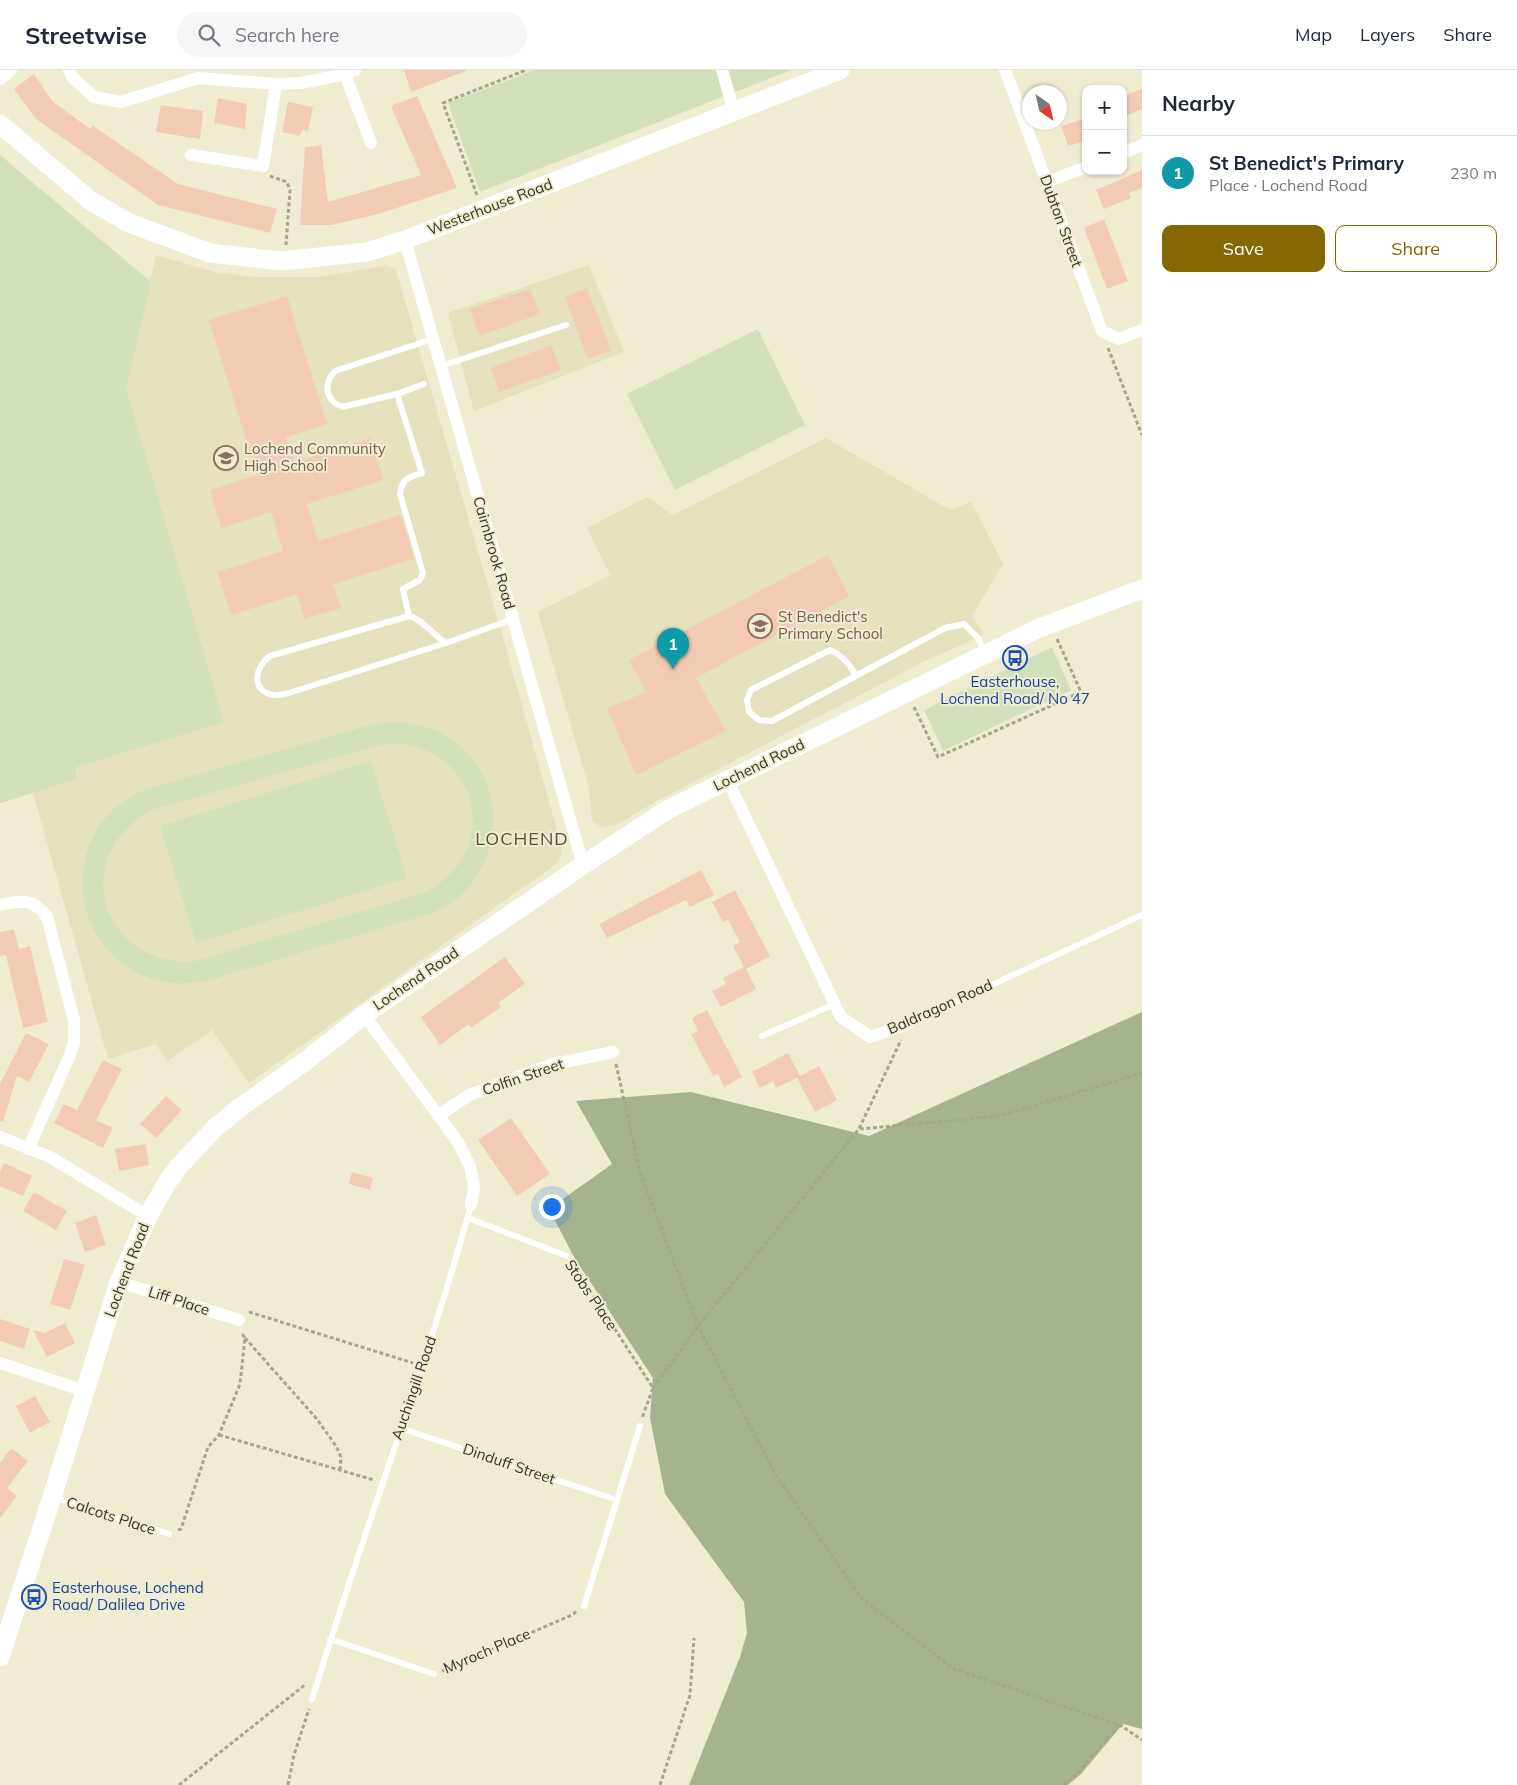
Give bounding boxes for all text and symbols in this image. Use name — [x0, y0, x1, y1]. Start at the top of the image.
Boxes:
search box — [177, 12, 527, 57]
text: Streetwise — [25, 20, 147, 50]
icon: search — [195, 21, 223, 49]
text: Search here — [235, 23, 339, 47]
text: Map — [1295, 23, 1332, 46]
text: Layers — [1360, 23, 1415, 46]
text: Share — [1443, 23, 1492, 46]
north arrow — [1022, 85, 1067, 130]
map controls — [1082, 85, 1127, 175]
button: + — [1082, 85, 1127, 130]
text: Nearby — [1162, 90, 1235, 116]
button: − — [1082, 130, 1127, 175]
text: St Benedict's Primary — [1209, 151, 1404, 175]
text: 1 — [1173, 163, 1183, 183]
text: 230 m — [1450, 163, 1497, 183]
street label: Dubton Street — [1036, 172, 1087, 270]
street label: Westerhouse Road — [425, 174, 555, 239]
text: Place · Lochend Road — [1209, 175, 1368, 195]
button: Save — [1162, 225, 1325, 272]
button: Share — [1335, 225, 1497, 272]
place label: Lochend Community High School — [244, 439, 386, 475]
school or university icon: Lochend Community High School — [213, 445, 239, 471]
street label: Cairnbrook Road — [469, 494, 520, 612]
place label: St Benedict's Primary School — [778, 607, 883, 643]
school or university icon: St Benedict's Primary School — [747, 613, 773, 639]
pin: 1 — [657, 628, 689, 669]
bus stop icon: Easterhouse, Lochend Road/ No 47 — [1002, 645, 1028, 671]
place label: Easterhouse, Lochend Road/ No 47 — [940, 672, 1090, 708]
street label: Lochend Road — [710, 734, 808, 795]
district label: LOCHEND — [475, 827, 569, 850]
street label: Lochend Road — [369, 943, 462, 1014]
street label: Baldragon Road — [884, 975, 995, 1038]
street label: Colfin Street — [480, 1054, 566, 1099]
your location — [539, 1194, 565, 1220]
street label: Lochend Road — [100, 1220, 153, 1320]
street label: Stobs Place — [561, 1256, 622, 1334]
street label: Liff Place — [146, 1282, 212, 1319]
street label: Auchingill Road — [387, 1333, 440, 1442]
street label: Dinduff Street — [460, 1439, 558, 1488]
street label: Calcots Place — [64, 1492, 158, 1539]
place label: Easterhouse, Lochend Road/ Dalilea Drive — [52, 1578, 204, 1614]
bus stop icon: Easterhouse, Lochend Road/ Dalilea Drive — [21, 1584, 47, 1610]
street label: Myroch Place — [440, 1624, 533, 1677]

